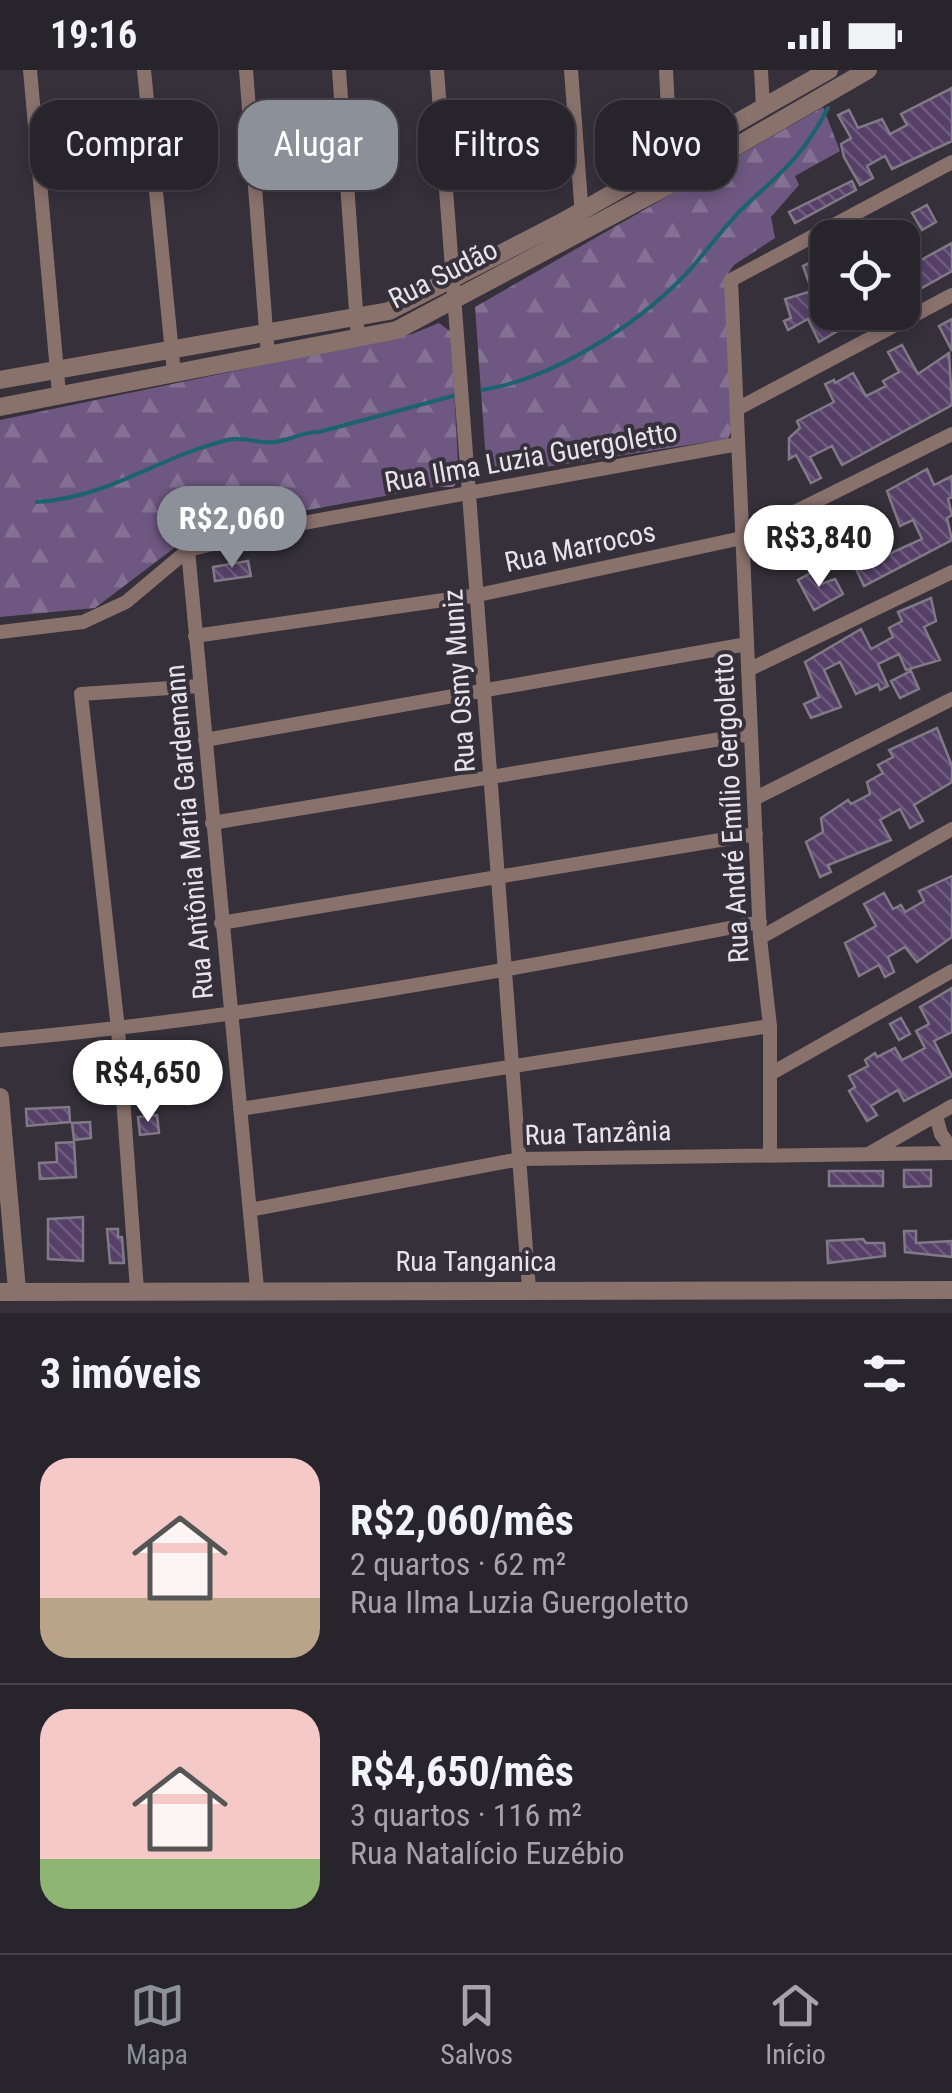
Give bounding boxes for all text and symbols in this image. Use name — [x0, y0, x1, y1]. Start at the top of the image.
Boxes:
text: 19:16 — [50, 13, 137, 57]
chip: Comprar — [30, 100, 218, 190]
chip: Alugar — [238, 100, 398, 190]
chip: Filtros — [418, 100, 575, 190]
chip: Novo — [595, 100, 737, 190]
map controls — [810, 220, 920, 330]
button: locate — [810, 220, 920, 330]
street label: Rua Sudão — [383, 233, 503, 315]
street label: Rua Ilma Luzia Guergoletto — [382, 415, 680, 499]
pin: R$2,060 — [140, 486, 324, 571]
text: R$2,060 — [179, 499, 285, 537]
pin: R$3,840 — [727, 505, 911, 590]
street label: Rua Marrocos — [502, 515, 658, 579]
text: R$3,840 — [766, 518, 872, 556]
street label: Rua Osmy Muniz — [436, 588, 482, 774]
street label: Rua André Emílio Gergoletto — [706, 652, 756, 964]
street label: Rua Antônia Maria Gardemann — [158, 663, 220, 1001]
pin: R$4,650 — [56, 1040, 240, 1125]
text: R$4,650 — [95, 1053, 201, 1091]
street label: Rua Tanzânia — [524, 1114, 672, 1152]
street label: Rua Tanganica — [395, 1245, 557, 1278]
icon: filters — [857, 1346, 912, 1401]
text: 3 imóveis — [40, 1349, 202, 1398]
text: R$2,060/mês — [350, 1496, 574, 1545]
icon: home — [120, 1498, 240, 1618]
text: 2 quartos · 62 m² — [350, 1545, 566, 1583]
text: Rua Ilma Luzia Guergoletto — [350, 1583, 689, 1621]
text: R$4,650/mês — [350, 1747, 574, 1796]
icon: home — [120, 1749, 240, 1869]
text: 3 quartos · 116 m² — [350, 1796, 582, 1834]
text: Rua Natalício Euzébio — [350, 1834, 625, 1872]
tab: Mapa — [126, 1978, 188, 2071]
tab: Salvos — [440, 1978, 513, 2071]
tab: Início — [765, 1978, 826, 2071]

